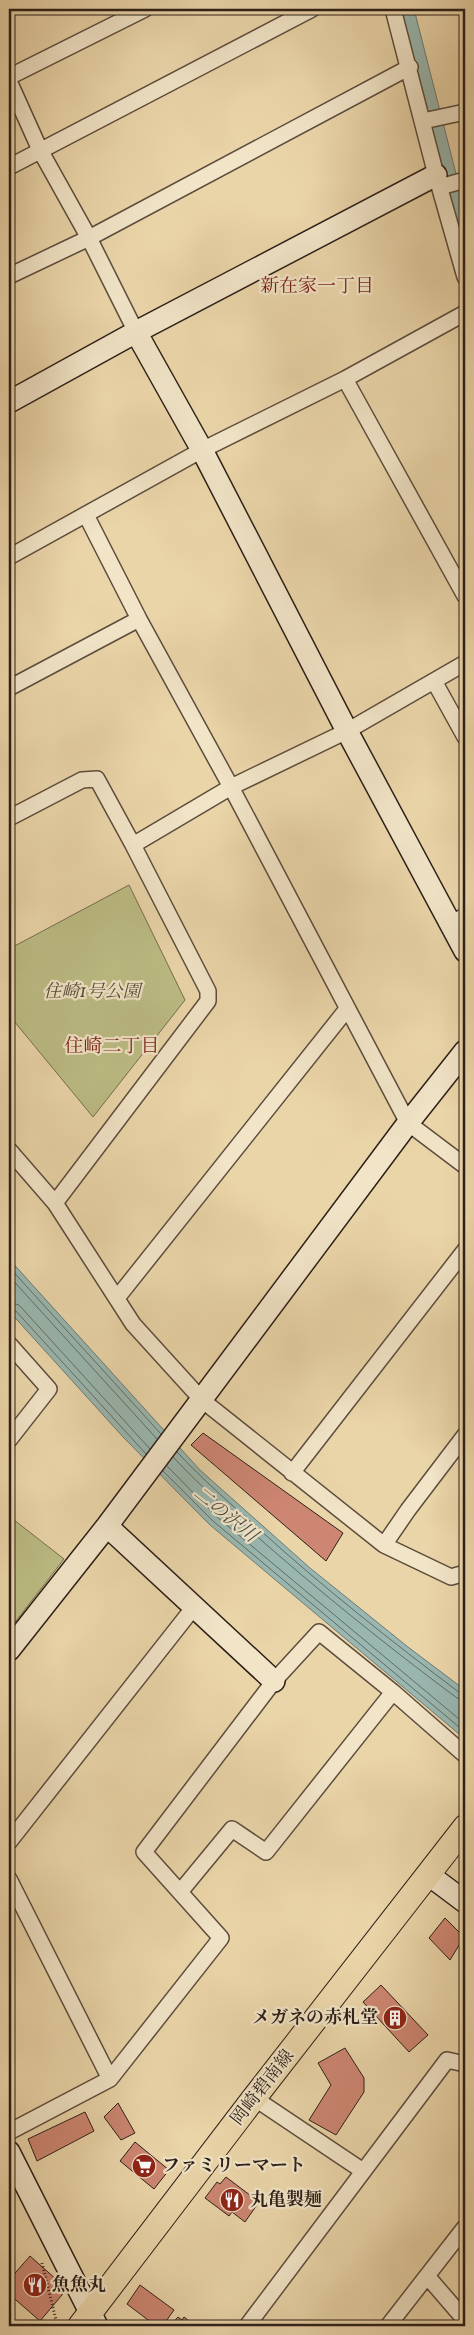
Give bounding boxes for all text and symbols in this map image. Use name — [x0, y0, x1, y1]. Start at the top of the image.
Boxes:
district label: 新在家一丁目 — [260, 274, 374, 300]
park label: 住崎1号公園 — [44, 980, 143, 1005]
district label: 住崎二丁目 — [64, 1034, 160, 1060]
water label: 二の沢川 — [187, 1481, 264, 1550]
building icon: メガネの赤札堂 — [382, 2005, 408, 2031]
place label: メガネの赤札堂 — [252, 2006, 378, 2031]
street label: 岡崎碧南線 — [225, 2045, 301, 2131]
supermarket icon: ファミリーマート — [131, 2153, 157, 2179]
place label: ファミリーマート — [162, 2154, 306, 2179]
restaurant icon: 丸亀製麺 — [219, 2187, 245, 2213]
place label: 丸亀製麺 — [250, 2188, 322, 2213]
restaurant icon: 魚魚丸 — [22, 2272, 48, 2298]
place label: 魚魚丸 — [52, 2273, 106, 2298]

